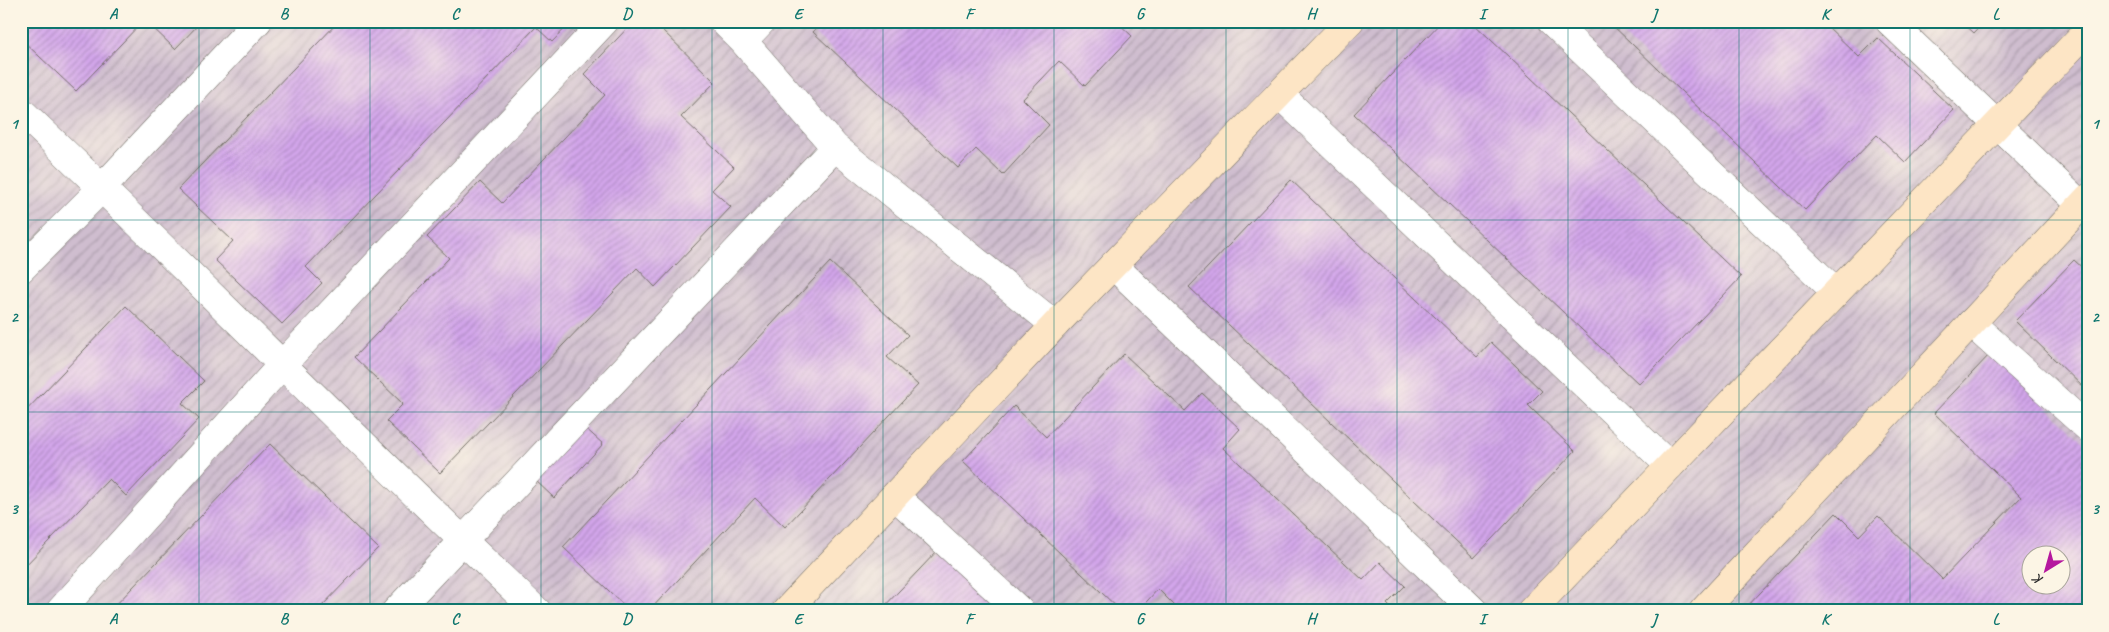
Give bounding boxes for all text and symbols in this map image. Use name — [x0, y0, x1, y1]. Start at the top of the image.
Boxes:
text: A — [109, 4, 119, 24]
text: B — [280, 4, 290, 24]
text: C — [451, 4, 461, 24]
text: D — [622, 4, 633, 24]
text: E — [794, 4, 805, 24]
text: F — [965, 4, 976, 24]
text: G — [1136, 4, 1146, 24]
text: H — [1306, 4, 1318, 24]
text: I — [1479, 4, 1489, 24]
text: J — [1650, 4, 1659, 24]
text: K — [1821, 4, 1833, 24]
text: L — [1993, 4, 2001, 24]
text: 1 — [10, 114, 19, 134]
text: 1 — [2091, 114, 2100, 134]
text: 2 — [10, 307, 19, 327]
text: 2 — [2091, 307, 2100, 327]
text: 3 — [10, 499, 19, 519]
text: 3 — [2091, 499, 2100, 519]
north arrow — [2022, 544, 2072, 594]
text: K — [2028, 569, 2046, 589]
text: A — [109, 609, 119, 629]
text: B — [280, 609, 290, 629]
text: C — [451, 609, 461, 629]
text: D — [622, 609, 633, 629]
text: E — [794, 609, 805, 629]
text: F — [965, 609, 976, 629]
text: G — [1136, 609, 1146, 629]
text: H — [1306, 609, 1318, 629]
text: I — [1479, 609, 1489, 629]
text: J — [1650, 609, 1659, 629]
text: K — [1821, 609, 1833, 629]
text: L — [1993, 609, 2001, 629]

